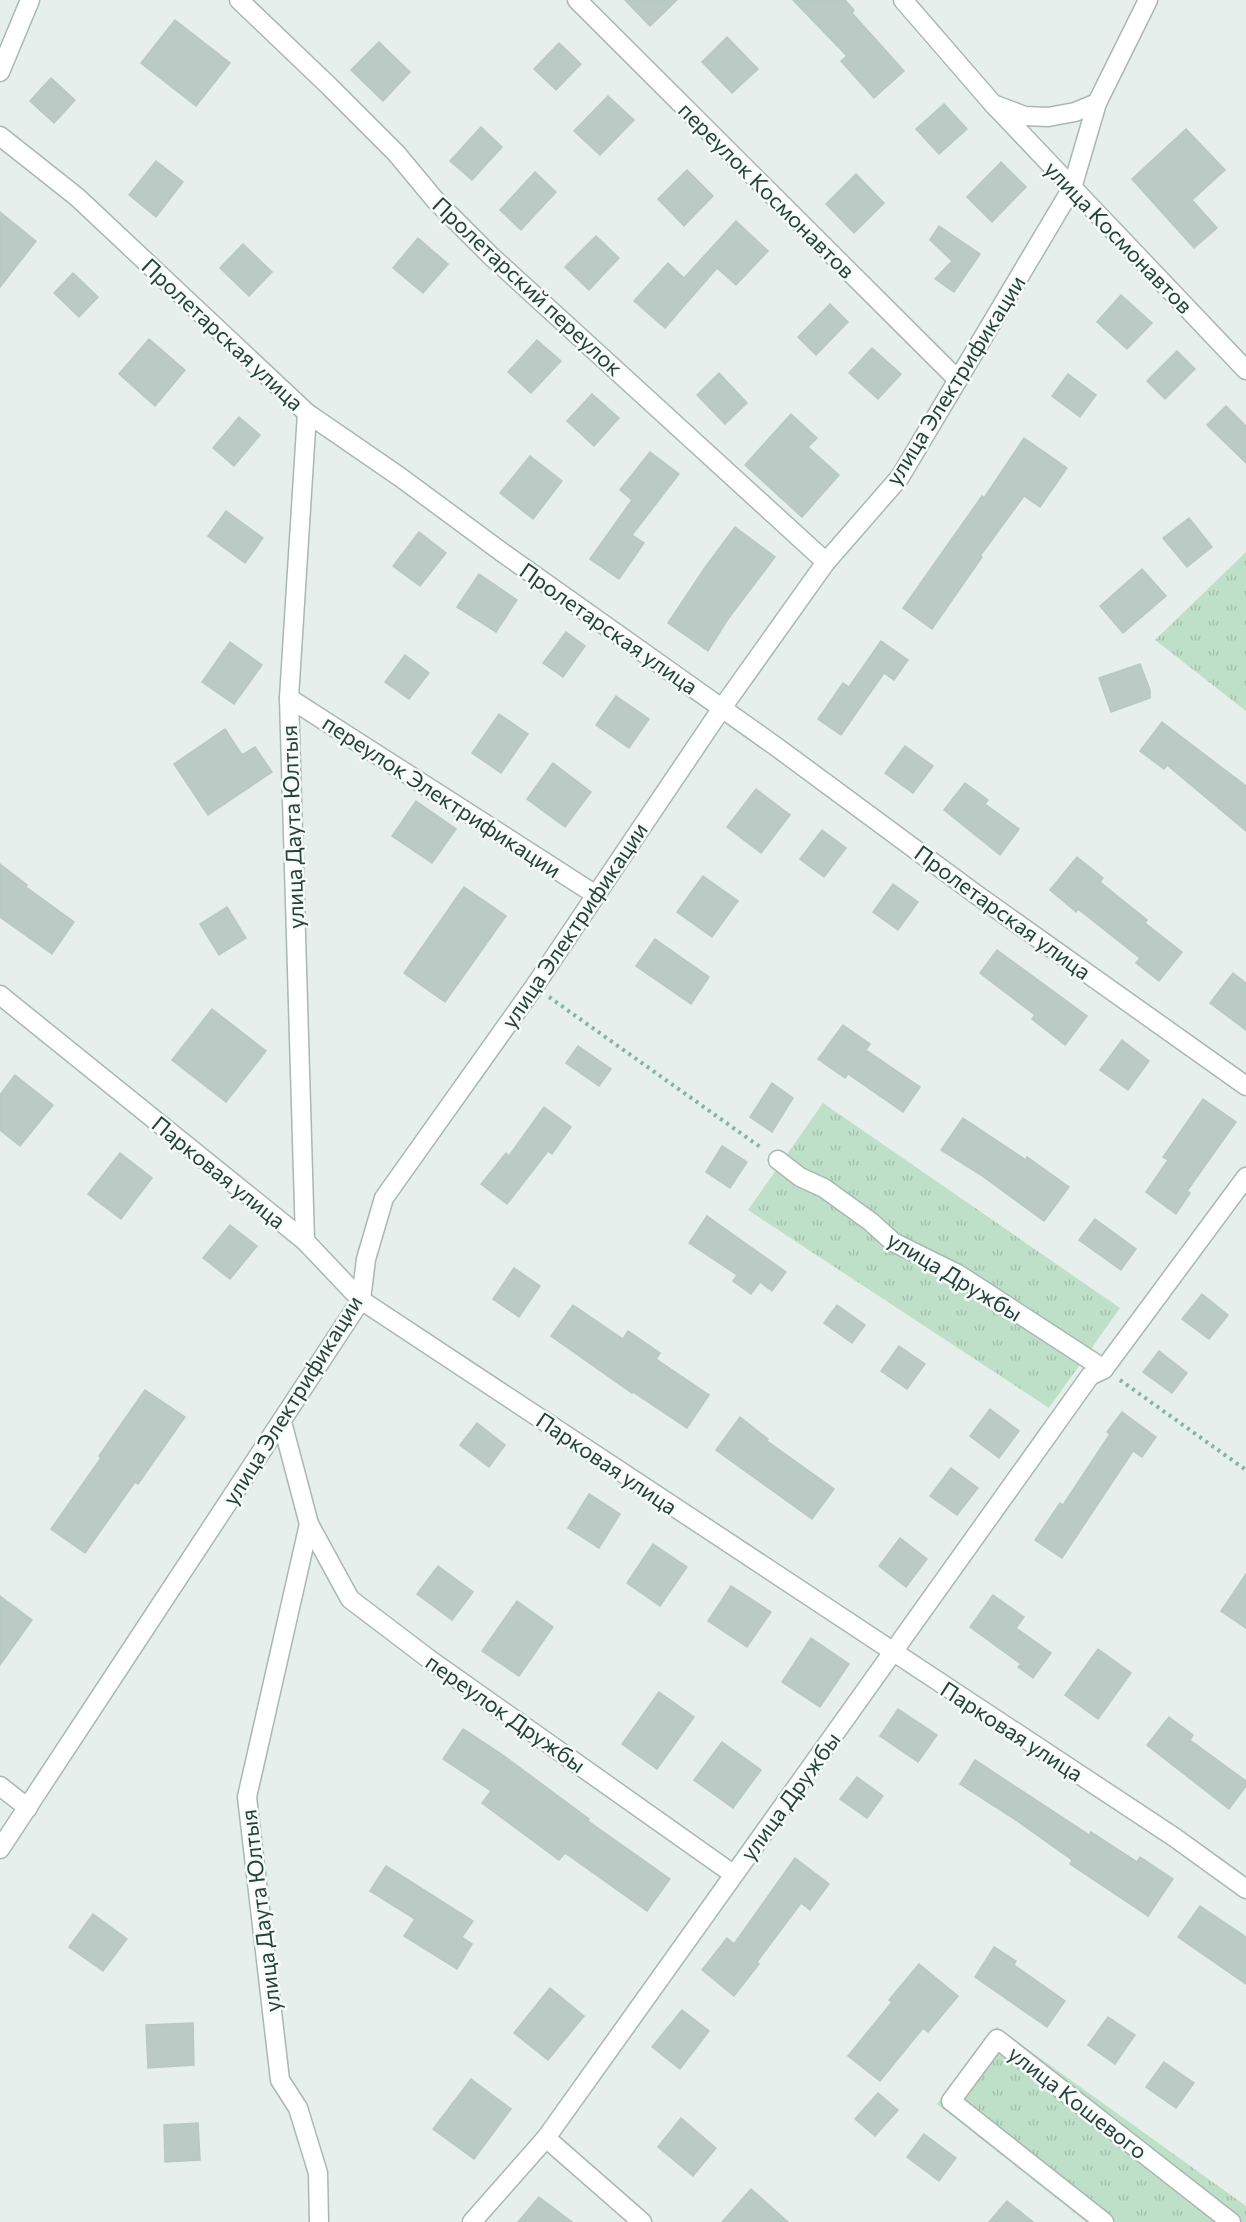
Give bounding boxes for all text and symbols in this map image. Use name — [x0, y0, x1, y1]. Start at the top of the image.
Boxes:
street label: переулок Космонавтов — [673, 96, 861, 284]
street label: улица Космонавтов — [1039, 155, 1199, 319]
street label: Пролетарский переулок — [427, 191, 629, 381]
street label: Пролетарская улица — [137, 252, 309, 416]
street label: улица Электрификации — [879, 270, 1031, 490]
street label: Пролетарская улица — [515, 556, 703, 700]
street label: переулок Электрификации — [318, 709, 566, 883]
street label: улица Даута Юлтыя — [275, 724, 309, 930]
street label: улица Электрификации — [495, 817, 653, 1033]
street label: Пролетарская улица — [910, 839, 1096, 985]
street label: Парковая улица — [147, 1110, 291, 1234]
street label: улица Дружбы — [883, 1225, 1027, 1327]
street label: улица Электрификации — [216, 1290, 368, 1510]
street label: Парковая улица — [531, 1406, 683, 1520]
street label: переулок Дружбы — [421, 1648, 591, 1778]
street label: Парковая улица — [936, 1675, 1088, 1787]
street label: улица Дружбы — [734, 1726, 846, 1866]
street label: улица Даута Юлтыя — [234, 1808, 286, 2014]
street label: улица Кошевого — [1003, 2039, 1153, 2165]

